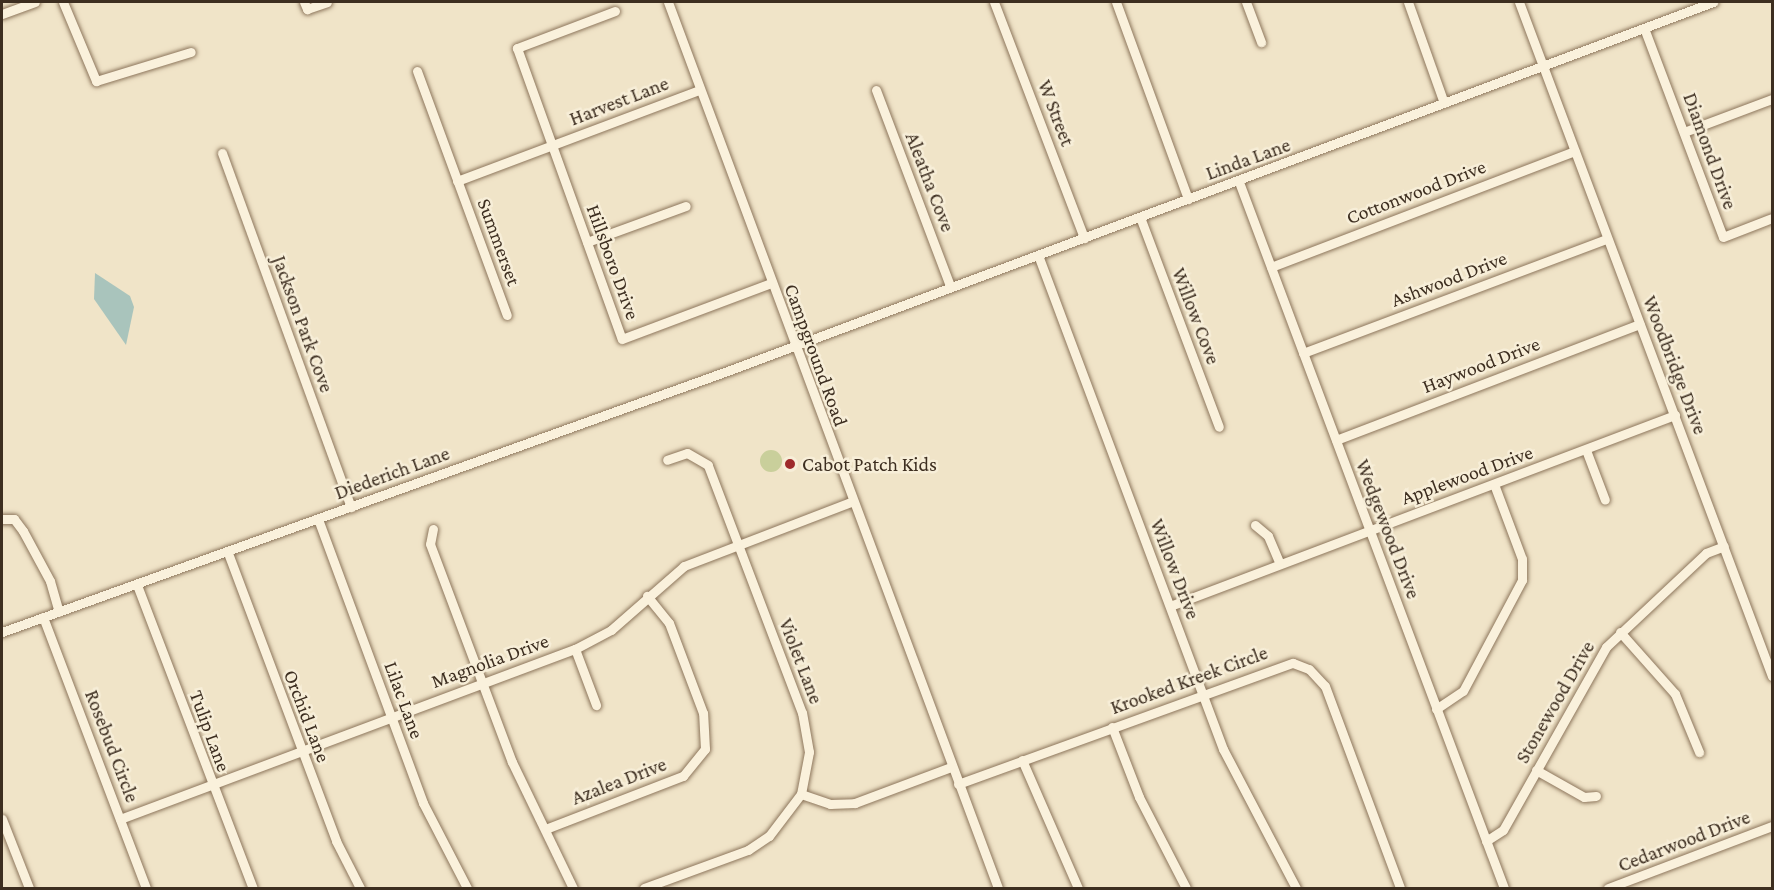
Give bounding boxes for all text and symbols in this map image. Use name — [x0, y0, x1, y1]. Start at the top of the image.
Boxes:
street label: Harvest Lane — [566, 71, 672, 131]
street label: W Street — [1032, 76, 1080, 150]
street label: Diamond Drive — [1678, 89, 1742, 213]
street label: Aleatha Cove — [900, 129, 960, 235]
street label: Linda Lane — [1202, 133, 1294, 185]
street label: Cottonwood Drive — [1343, 154, 1489, 230]
street label: Summerset — [472, 195, 526, 289]
street label: Hillsboro Drive — [581, 201, 645, 323]
street label: Ashwood Drive — [1388, 246, 1510, 312]
street label: Jackson Park Cove — [267, 252, 339, 396]
street label: Willow Cove — [1167, 264, 1225, 368]
street label: Campground Road — [779, 280, 853, 430]
street label: Woodbridge Drive — [1638, 292, 1712, 438]
street label: Haywood Drive — [1419, 332, 1543, 398]
street label: Applewood Drive — [1398, 440, 1536, 510]
street label: Diederich Lane — [331, 441, 453, 505]
place label: Cabot Patch Kids — [802, 452, 937, 476]
street label: Wedgewood Drive — [1350, 456, 1426, 602]
marker: Cabot Patch Kids — [783, 457, 797, 471]
street label: Willow Drive — [1145, 515, 1205, 623]
street label: Violet Lane — [774, 615, 828, 707]
street label: Magnolia Drive — [428, 629, 552, 693]
street label: Stonewood Drive — [1510, 637, 1600, 767]
street label: Krooked Kreek Circle — [1107, 640, 1271, 720]
street label: Lilac Lane — [379, 658, 429, 742]
street label: Orchid Lane — [278, 666, 336, 766]
street label: Rosebud Circle — [80, 686, 144, 806]
street label: Tulip Lane — [184, 687, 236, 775]
street label: Azalea Drive — [568, 752, 670, 810]
street label: Cedarwood Drive — [1615, 805, 1753, 877]

